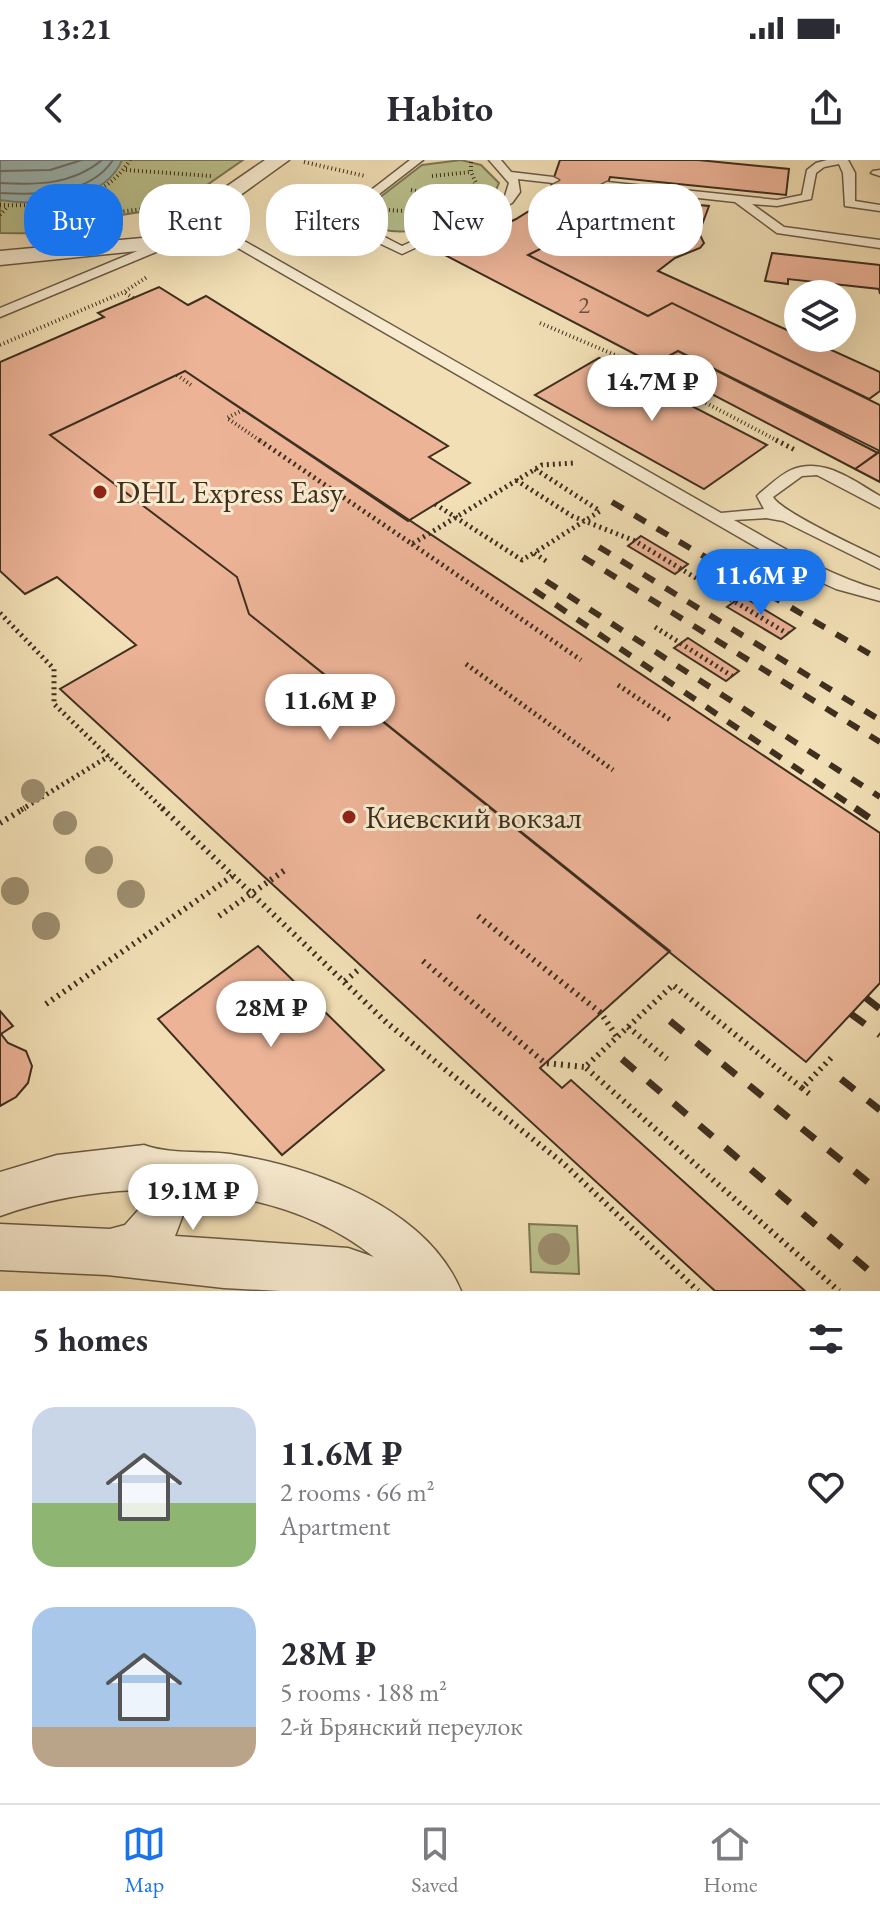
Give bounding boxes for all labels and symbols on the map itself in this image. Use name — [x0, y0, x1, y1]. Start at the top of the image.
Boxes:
house number: 2 — [578, 289, 590, 320]
pin: 14.7M ₽ — [578, 355, 726, 423]
place label: DHL Express Easy — [116, 471, 345, 513]
marker: DHL Express Easy — [91, 483, 109, 501]
pin: 11.6M ₽ — [687, 549, 835, 617]
pin: 11.6M ₽ — [256, 674, 404, 742]
place label: Киевский вокзал — [365, 796, 582, 838]
marker: Киевский вокзал — [340, 808, 358, 826]
pin: 28M ₽ — [215, 981, 327, 1049]
pin: 19.1M ₽ — [119, 1164, 267, 1232]

